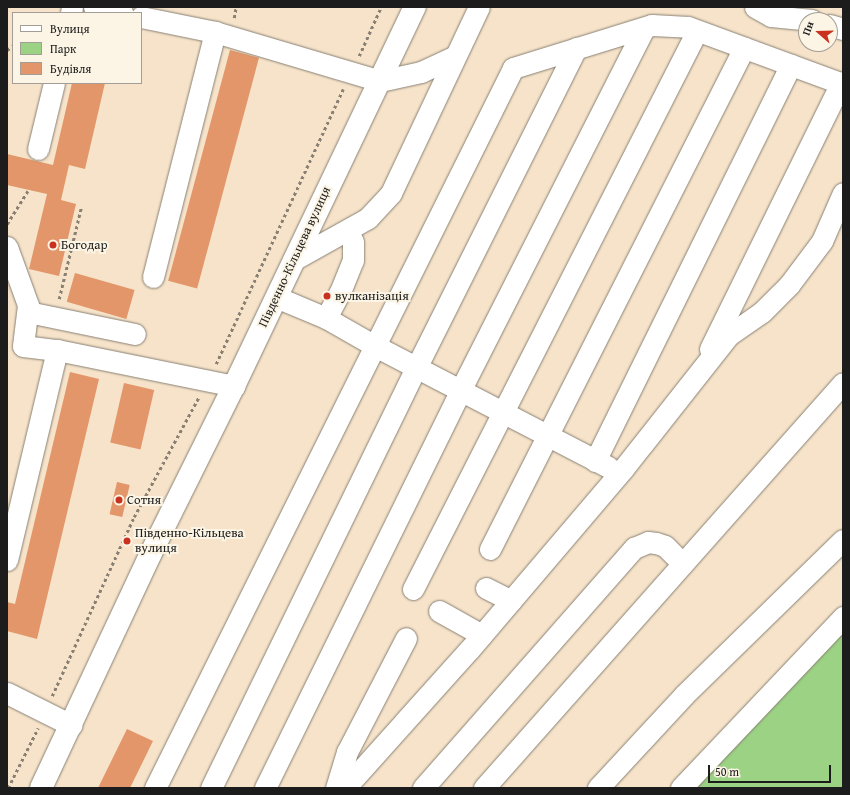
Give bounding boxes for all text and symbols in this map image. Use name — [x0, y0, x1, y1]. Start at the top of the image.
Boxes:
legend — [12, 12, 142, 84]
north arrow — [798, 12, 838, 52]
text: Пн — [798, 19, 818, 38]
text: Вулиця — [50, 20, 90, 37]
text: Парк — [50, 40, 76, 57]
text: Будівля — [50, 60, 91, 77]
street label: Південно-Кільцева вулиця — [256, 184, 334, 330]
place label: Богодар — [61, 237, 107, 253]
marker: Богодар — [48, 240, 58, 250]
place label: вулканізація — [335, 288, 409, 304]
marker: вулканізація — [322, 291, 332, 301]
place label: Сотня — [127, 492, 161, 508]
marker: Сотня — [114, 495, 124, 505]
place label: Південно-Кільцева вулиця — [135, 526, 244, 557]
marker: Південно-Кільцева вулиця — [122, 536, 132, 546]
scale bar — [710, 757, 833, 783]
text: 50 m — [715, 763, 739, 780]

